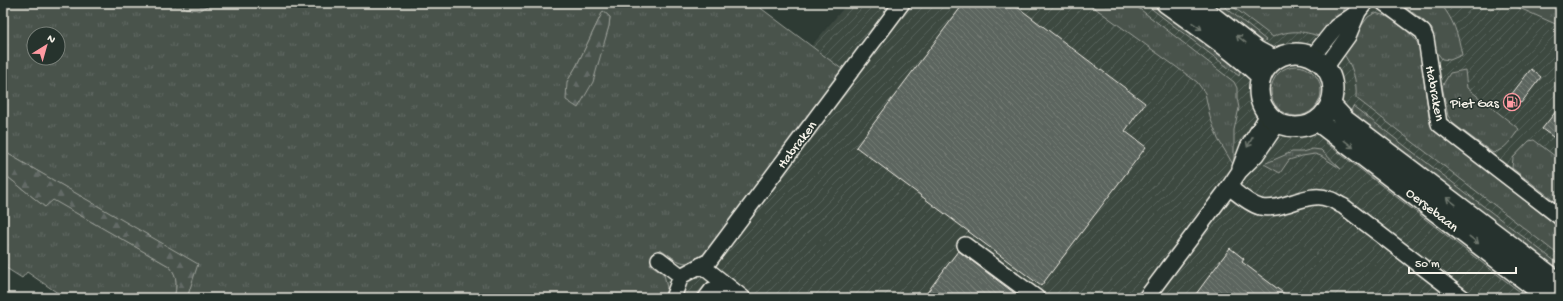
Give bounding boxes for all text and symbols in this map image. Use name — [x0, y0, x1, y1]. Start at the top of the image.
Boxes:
one-way arrow — [1192, 22, 1203, 30]
north arrow — [26, 26, 66, 66]
text: N — [44, 33, 57, 47]
one-way arrow — [1236, 35, 1247, 43]
street label: Habraken — [1420, 64, 1447, 123]
fuel station icon: Piet Gas — [1502, 92, 1522, 112]
place label: Piet Gas — [1449, 96, 1500, 113]
street label: Habraken — [774, 118, 822, 173]
one-way arrow — [1246, 136, 1254, 148]
one-way arrow — [1343, 140, 1354, 148]
street label: Oersebaan — [1402, 185, 1462, 237]
one-way arrow — [1445, 196, 1456, 205]
one-way arrow — [1468, 236, 1479, 245]
scale bar — [1409, 249, 1516, 275]
text: 50 m — [1415, 258, 1440, 272]

